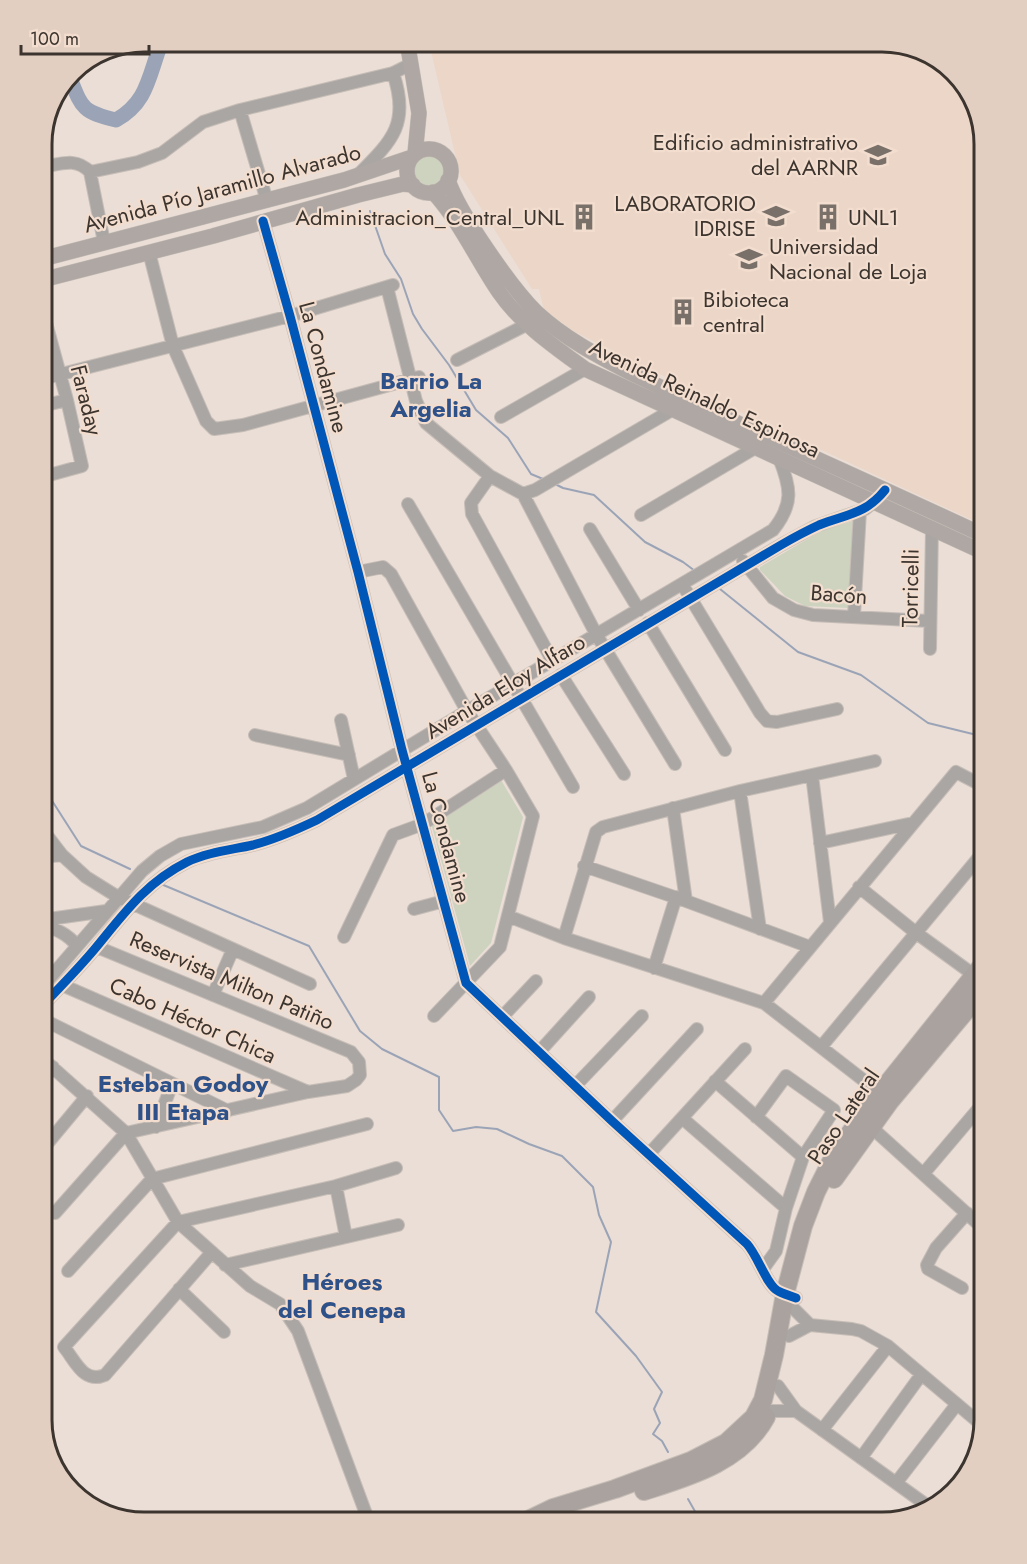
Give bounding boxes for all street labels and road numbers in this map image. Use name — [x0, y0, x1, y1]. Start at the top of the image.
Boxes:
street label: Avenida Pío Jaramillo Alvarado — [80, 136, 364, 240]
street label: La Condamine — [291, 298, 357, 436]
street label: Avenida Reinaldo Espinosa — [584, 330, 826, 466]
street label: Faraday — [63, 361, 111, 439]
street label: Torricelli — [893, 548, 927, 628]
street label: Bacón — [809, 576, 869, 612]
street label: Avenida Eloy Alfaro — [419, 625, 591, 747]
street label: La Condamine — [414, 768, 480, 906]
street label: Reservista Milton Patiño — [125, 922, 339, 1038]
street label: Cabo Héctor Chica — [105, 969, 281, 1071]
street label: Paso Lateral — [799, 1062, 887, 1170]

